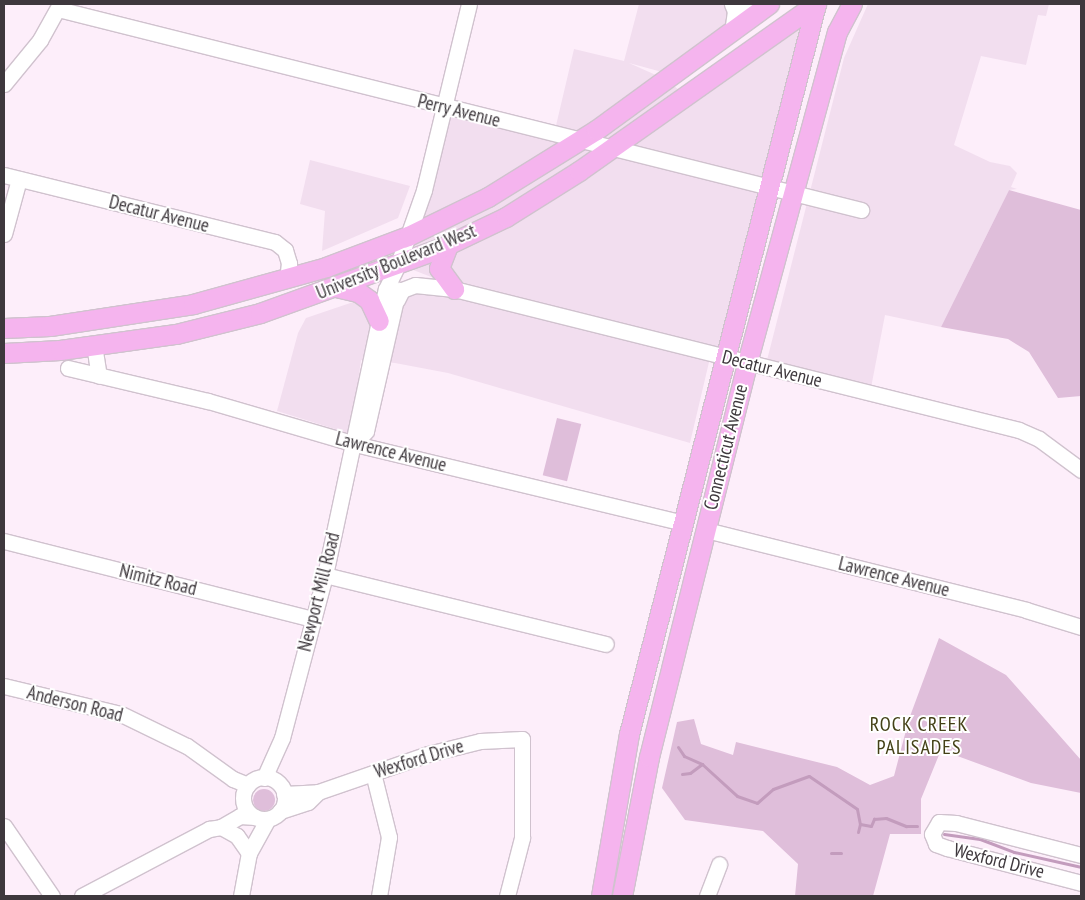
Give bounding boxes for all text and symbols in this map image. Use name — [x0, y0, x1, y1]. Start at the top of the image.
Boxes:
street label: Perry Avenue — [415, 90, 503, 132]
street label: Decatur Avenue — [106, 191, 212, 237]
street label: University Boulevard West — [312, 219, 480, 305]
street label: Decatur Avenue — [719, 346, 825, 392]
street label: Connecticut Avenue — [699, 382, 753, 512]
street label: Lawrence Avenue — [333, 427, 449, 477]
street label: Newport Mill Road — [293, 530, 345, 654]
street label: Lawrence Avenue — [836, 552, 952, 602]
street label: Nimitz Road — [117, 559, 199, 601]
street label: Anderson Road — [25, 681, 125, 727]
district label: ROCK CREEK PALISADES — [868, 713, 970, 760]
street label: Wexford Drive — [372, 735, 466, 783]
street label: Wexford Drive — [951, 839, 1047, 883]

